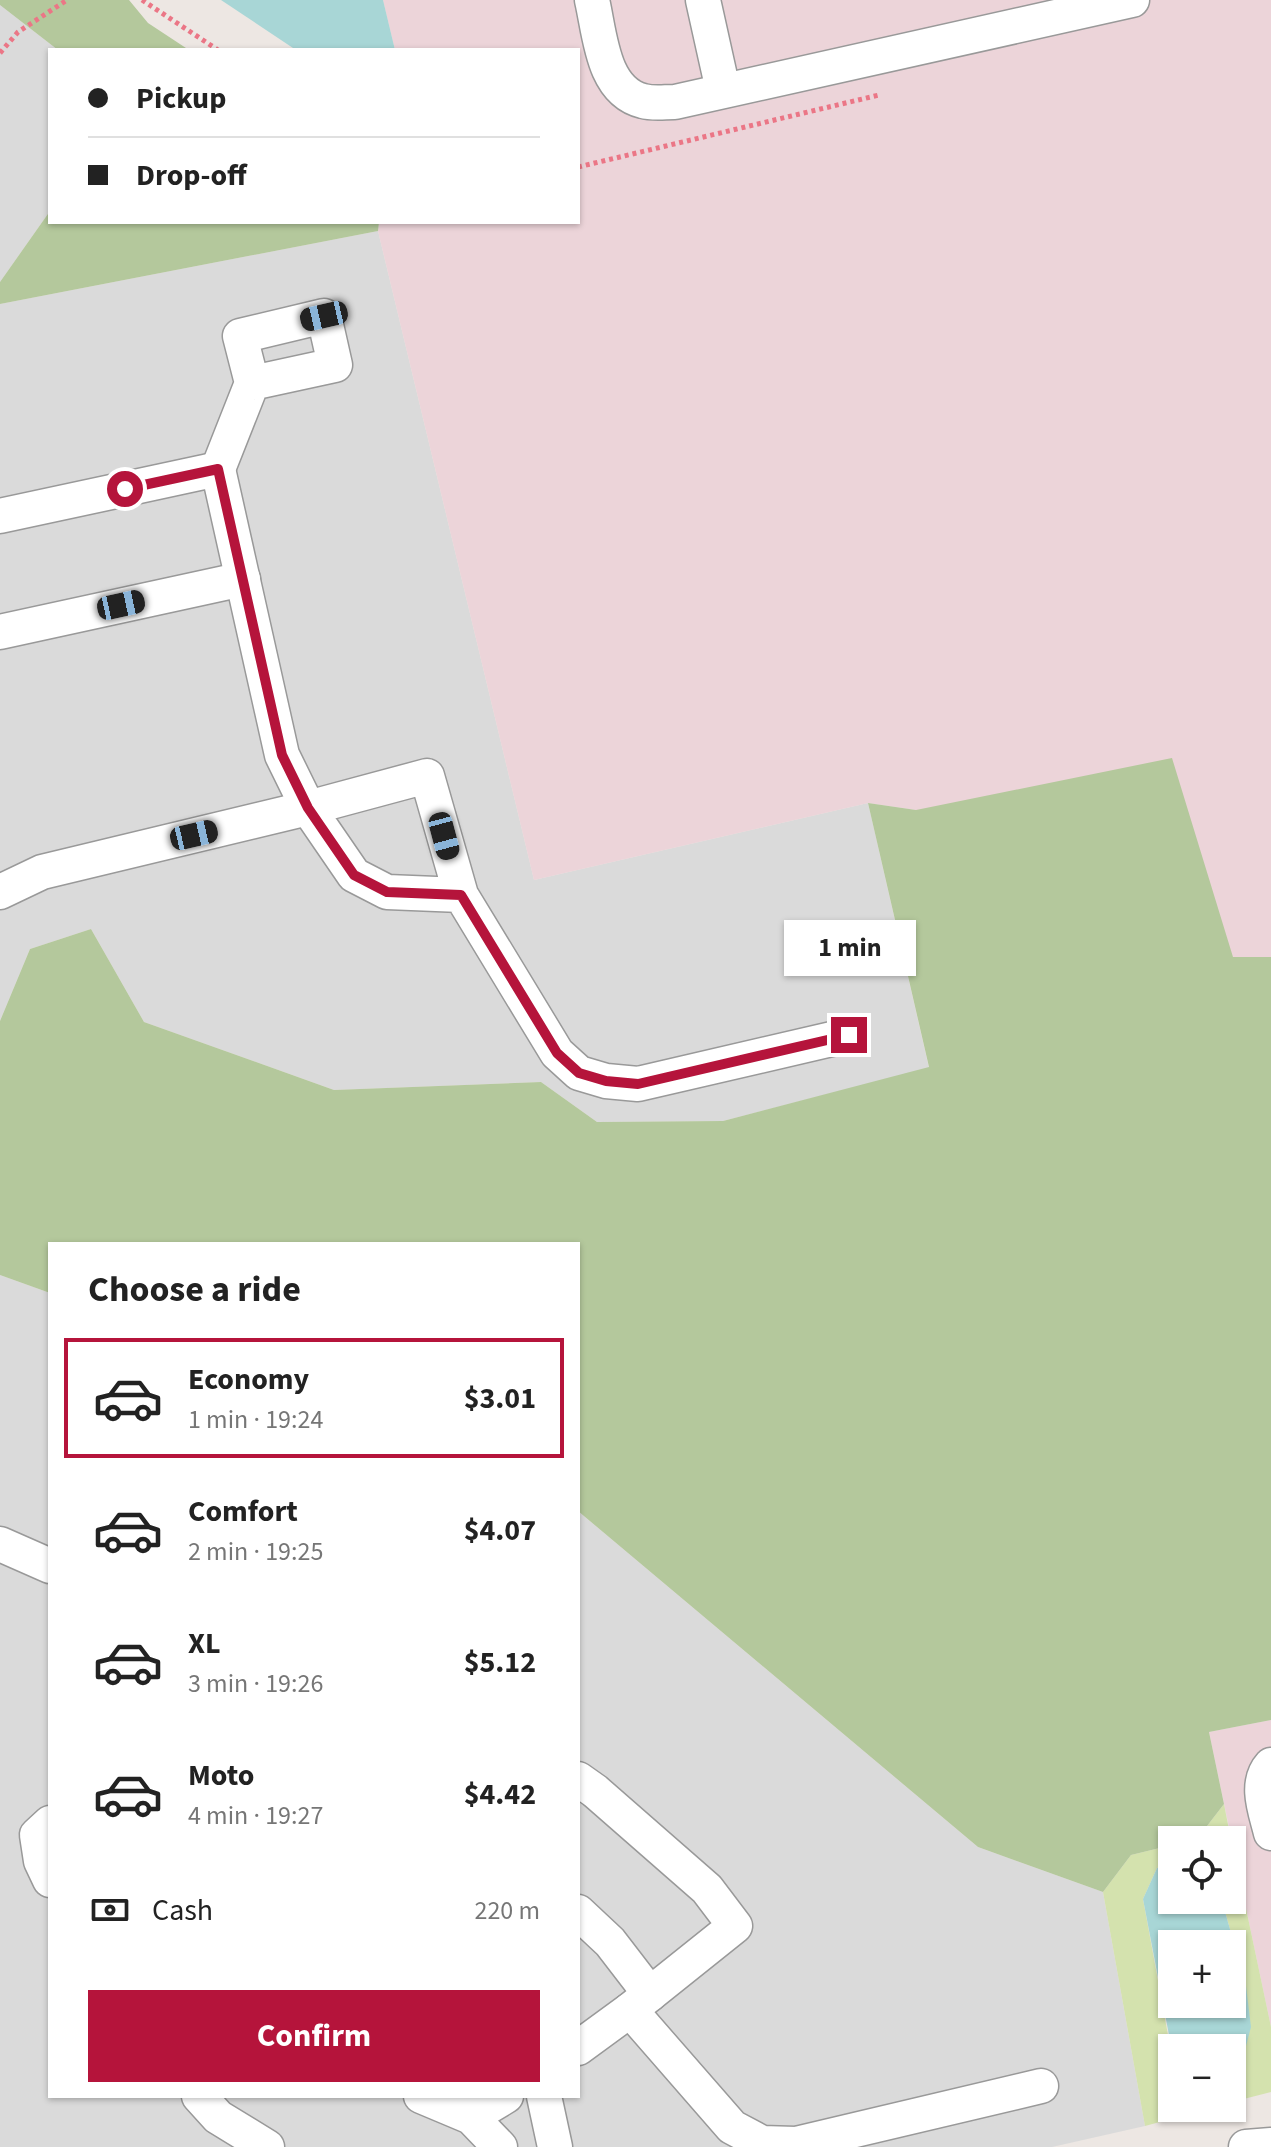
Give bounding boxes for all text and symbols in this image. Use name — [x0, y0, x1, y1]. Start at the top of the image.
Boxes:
text: Pickup — [136, 77, 226, 120]
text: Drop-off — [136, 154, 247, 197]
car — [298, 299, 350, 333]
route start — [107, 471, 143, 507]
car — [95, 588, 147, 622]
car — [426, 810, 462, 862]
car — [168, 818, 220, 852]
callout: 1 min — [783, 919, 915, 975]
text: 1 min — [818, 929, 882, 966]
route end — [831, 1017, 867, 1053]
text: Choose a ride — [88, 1264, 301, 1315]
text: Economy — [188, 1358, 309, 1401]
icon: car — [92, 1362, 164, 1434]
text: $3.01 — [464, 1377, 536, 1420]
text: 1 min · 19:24 — [188, 1401, 323, 1438]
text: Comfort — [188, 1490, 298, 1533]
icon: car — [92, 1494, 164, 1566]
text: $4.07 — [464, 1509, 536, 1552]
text: 2 min · 19:25 — [188, 1533, 323, 1570]
text: XL — [188, 1622, 221, 1665]
icon: car — [92, 1626, 164, 1698]
text: $5.12 — [464, 1641, 536, 1684]
text: 3 min · 19:26 — [188, 1665, 323, 1702]
text: Moto — [188, 1754, 254, 1797]
icon: car — [92, 1758, 164, 1830]
text: $4.42 — [464, 1773, 536, 1816]
text: 4 min · 19:27 — [188, 1797, 323, 1834]
map controls — [1158, 1826, 1246, 2122]
button: locate — [1158, 1826, 1246, 1914]
icon: cash — [88, 1888, 132, 1932]
text: Cash — [152, 1889, 213, 1932]
text: 220 m — [474, 1892, 540, 1929]
button: + — [1158, 1930, 1246, 2018]
button: Confirm — [88, 1990, 540, 2082]
button: − — [1158, 2034, 1246, 2122]

